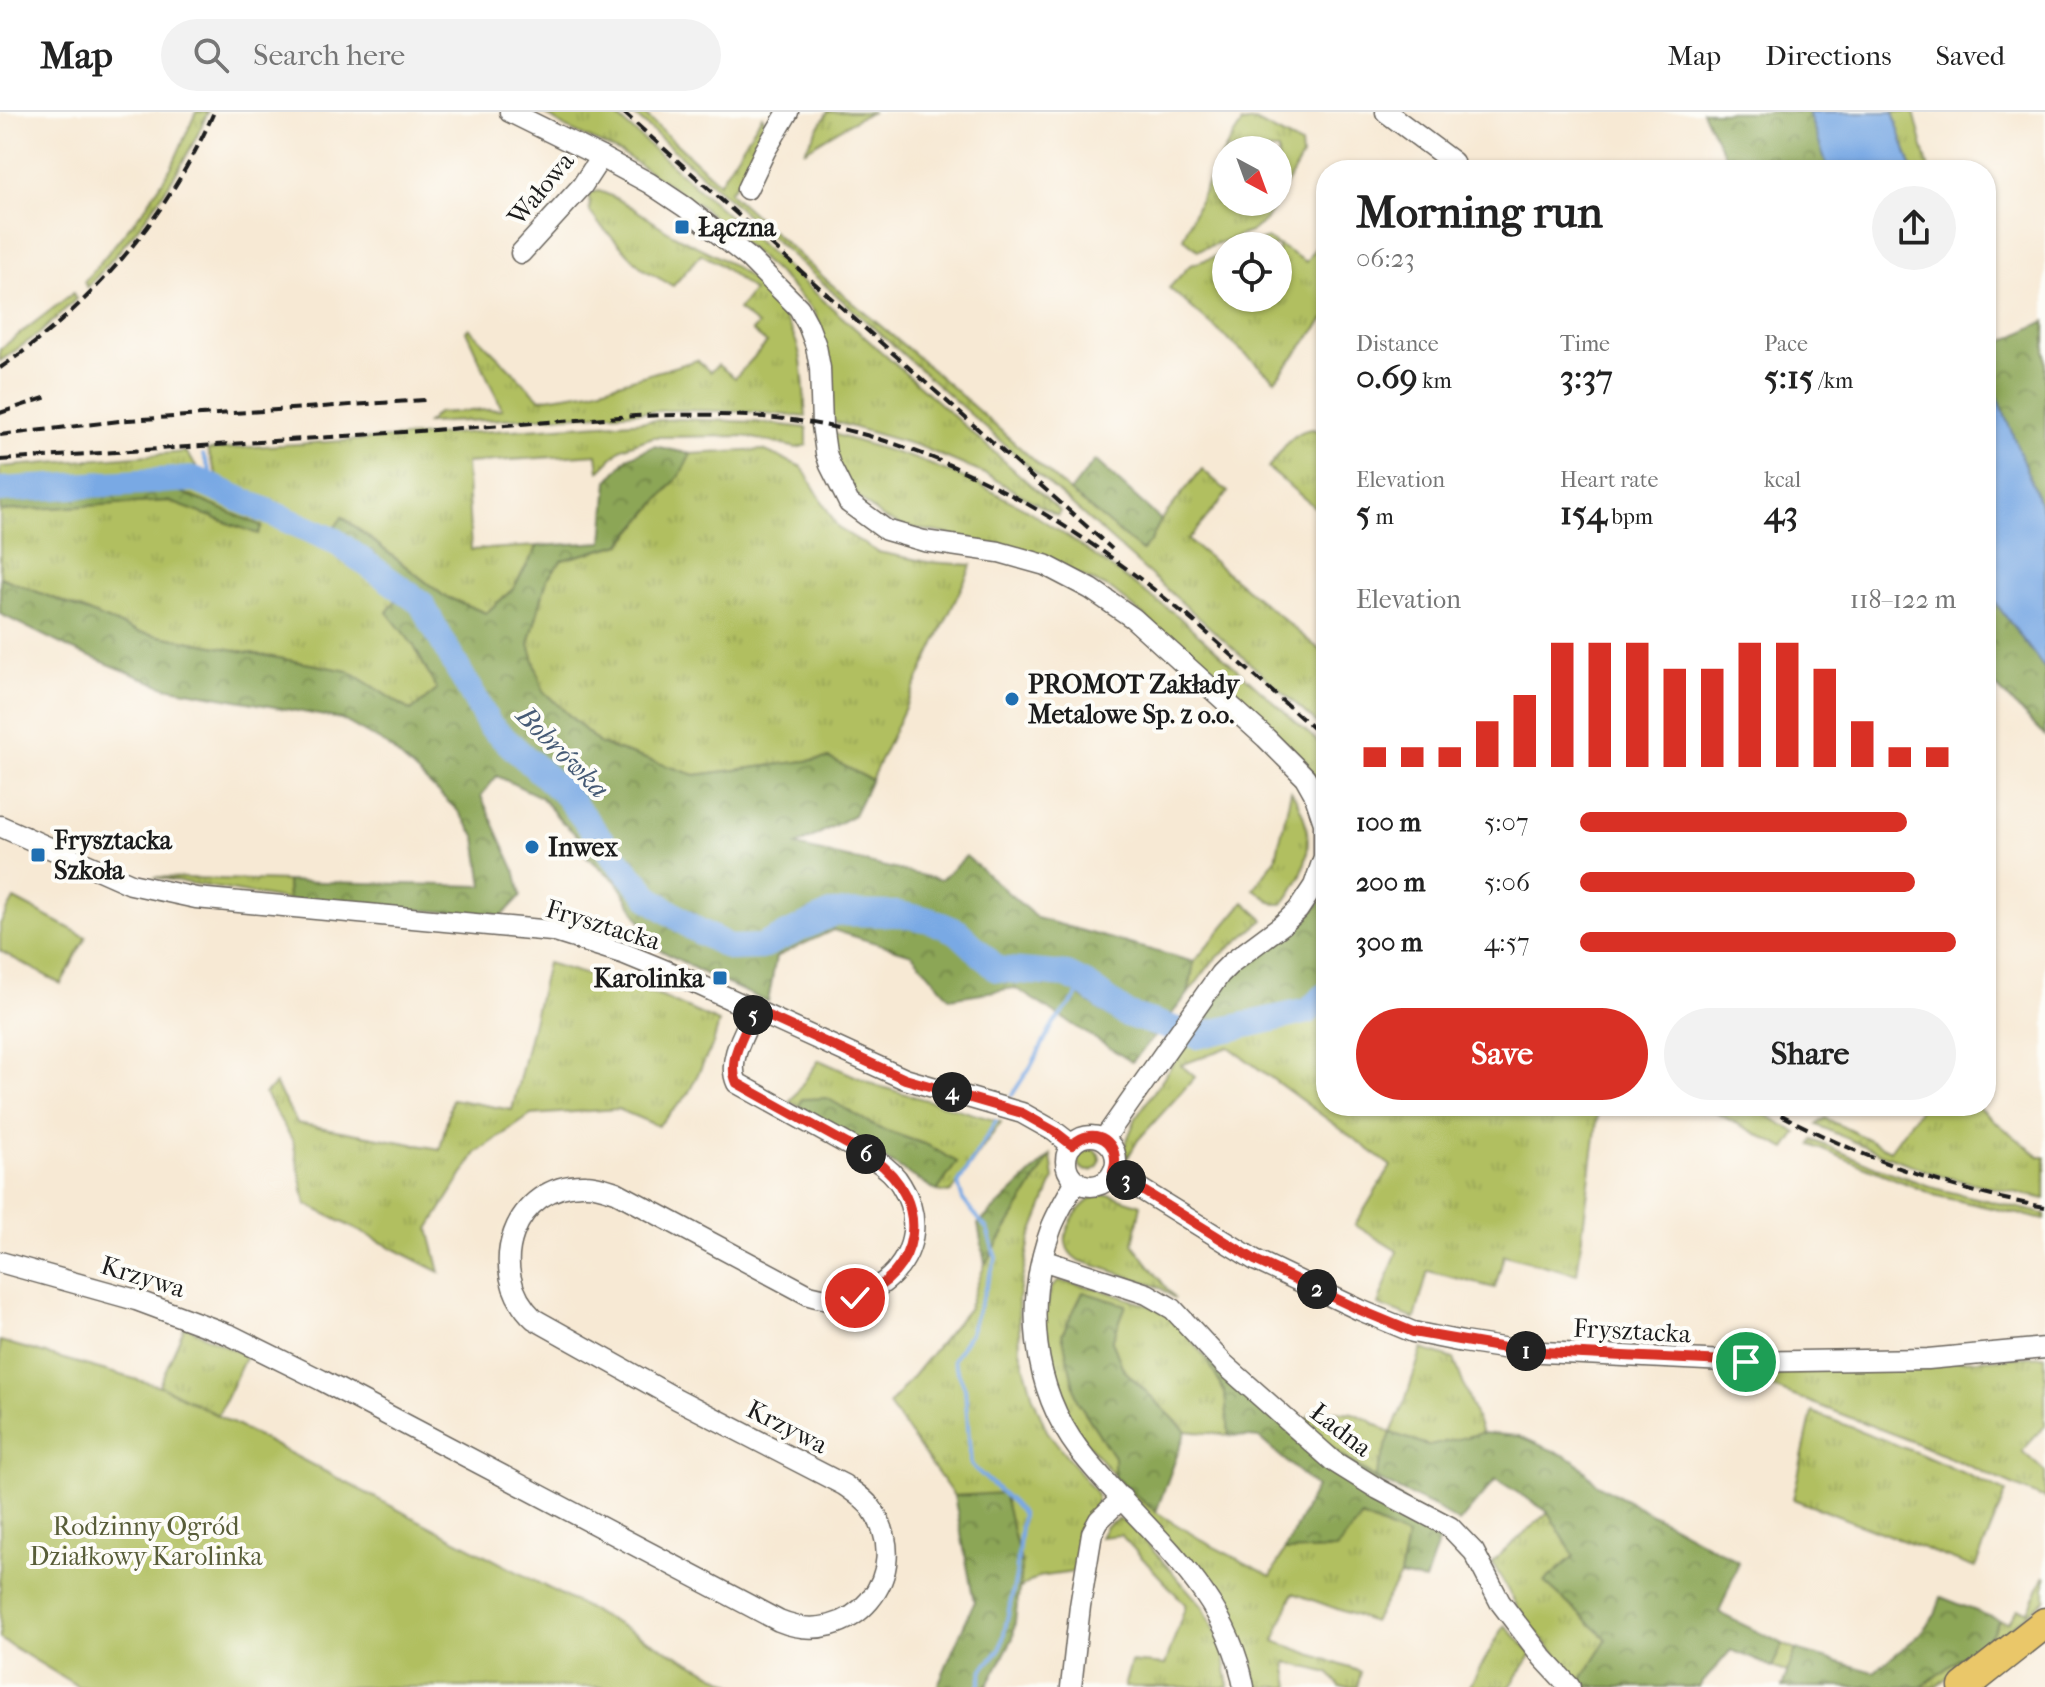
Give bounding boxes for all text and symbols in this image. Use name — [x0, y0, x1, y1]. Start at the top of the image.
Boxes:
search box — [161, 19, 721, 91]
text: Map — [40, 33, 113, 78]
icon: search — [189, 33, 233, 77]
text: Search here — [253, 38, 405, 73]
text: Map — [1668, 39, 1721, 72]
text: Directions — [1765, 39, 1892, 72]
text: Saved — [1936, 39, 2005, 72]
north arrow — [1212, 136, 1292, 216]
map controls — [1212, 136, 1292, 312]
street label: Wałowa — [501, 145, 581, 233]
button: share — [1872, 186, 1956, 270]
text: Morning run — [1356, 187, 1603, 238]
place label: Łączna — [698, 212, 777, 244]
marker: Łączna — [673, 218, 691, 236]
button: locate — [1212, 232, 1292, 312]
text: 06:23 — [1356, 243, 1415, 274]
text: Distance — [1356, 331, 1439, 357]
text: Time — [1560, 331, 1610, 357]
text: Pace — [1764, 331, 1808, 357]
text: 0.69 — [1356, 357, 1418, 397]
text: 3:37 — [1560, 357, 1613, 397]
text: 5:15 — [1764, 357, 1814, 397]
text: km — [1418, 368, 1452, 394]
text: /km — [1814, 368, 1853, 394]
text: Elevation — [1356, 467, 1445, 493]
text: Heart rate — [1560, 467, 1659, 493]
text: kcal — [1764, 467, 1801, 493]
text: 5 — [1356, 493, 1371, 533]
text: 154 — [1560, 493, 1607, 533]
text: 43 — [1764, 493, 1798, 533]
text: m — [1371, 504, 1394, 530]
text: bpm — [1607, 504, 1653, 530]
text: Elevation — [1356, 584, 1461, 615]
text: 118–122 m — [1850, 584, 1956, 615]
place label: PROMOT Zakłady Metalowe Sp. z o.o. — [1028, 669, 1241, 730]
marker: PROMOT Zakłady Metalowe Sp. z o.o. — [1003, 690, 1021, 708]
water label: Bobrówka — [509, 698, 616, 805]
text: 100 m — [1356, 807, 1421, 838]
text: 5:07 — [1484, 807, 1528, 838]
place label: Frysztacka Szkoła — [53, 825, 173, 886]
place label: Inwex — [548, 832, 618, 863]
marker: Inwex — [523, 838, 541, 856]
marker: Frysztacka Szkoła — [29, 846, 47, 864]
text: 200 m — [1356, 867, 1425, 898]
text: 5:06 — [1484, 867, 1530, 898]
street label: Frysztacka — [542, 893, 665, 957]
text: 300 m — [1356, 927, 1423, 958]
text: 4:57 — [1484, 927, 1529, 958]
place label: Karolinka — [594, 963, 705, 994]
marker: Karolinka — [711, 969, 729, 987]
pin: 5 — [733, 995, 773, 1035]
text: 5 — [748, 1002, 758, 1028]
button: Save — [1356, 1008, 1648, 1100]
button: Share — [1664, 1008, 1956, 1100]
pin: 4 — [932, 1072, 972, 1112]
text: 4 — [946, 1079, 959, 1105]
pin: 6 — [846, 1134, 886, 1174]
text: 6 — [860, 1141, 872, 1167]
pin: 3 — [1106, 1160, 1146, 1200]
text: 3 — [1121, 1167, 1131, 1193]
street label: Krzywa — [97, 1250, 190, 1305]
pin — [821, 1264, 889, 1332]
pin: 2 — [1297, 1269, 1337, 1309]
icon: check — [833, 1276, 877, 1320]
text: 2 — [1311, 1276, 1323, 1302]
street label: Frysztacka — [1572, 1312, 1693, 1350]
pin — [1712, 1328, 1780, 1396]
pin: 1 — [1506, 1331, 1546, 1371]
text: 1 — [1522, 1338, 1530, 1364]
icon: arrive — [1724, 1340, 1768, 1384]
street label: Krzywa — [741, 1394, 833, 1461]
street label: Ładna — [1304, 1397, 1379, 1464]
park label: Rodzinny Ogród Działkowy Karolinka — [29, 1511, 263, 1572]

